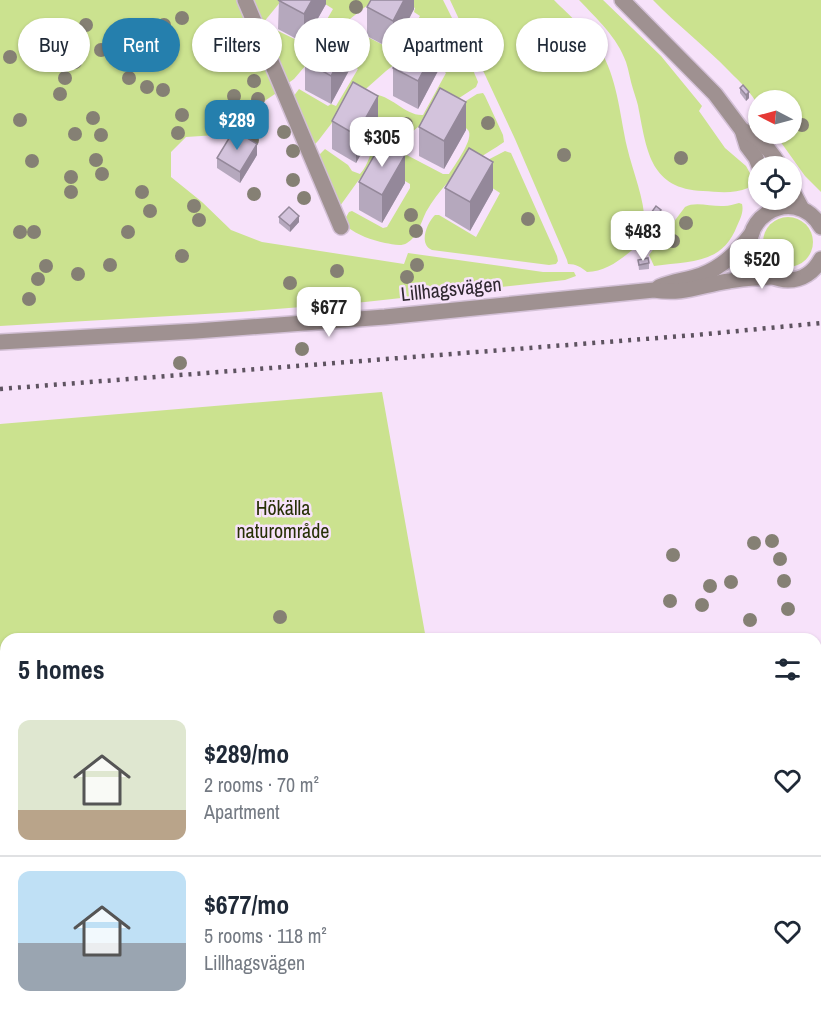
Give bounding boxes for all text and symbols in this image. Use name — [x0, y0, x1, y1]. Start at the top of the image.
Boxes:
chip: Buy — [18, 18, 90, 72]
chip: Rent — [102, 18, 180, 72]
chip: Filters — [192, 18, 282, 72]
chip: New — [294, 18, 370, 72]
chip: Apartment — [382, 18, 504, 72]
chip: House — [516, 18, 608, 72]
north arrow — [748, 90, 802, 144]
map controls — [748, 90, 802, 210]
pin: $289 — [201, 100, 273, 151]
text: $289 — [219, 106, 255, 133]
pin: $305 — [346, 117, 418, 168]
text: $305 — [364, 123, 400, 150]
button: locate — [748, 156, 802, 210]
pin: $483 — [607, 211, 679, 262]
text: $483 — [625, 217, 661, 244]
pin: $520 — [726, 239, 798, 290]
text: $520 — [744, 245, 780, 272]
street label: Lillhagsvägen — [399, 270, 503, 307]
pin: $677 — [293, 287, 365, 338]
text: $677 — [311, 293, 347, 320]
park label: Hökälla naturområde — [237, 494, 329, 544]
text: 5 homes — [18, 652, 105, 687]
icon: filters — [771, 653, 804, 686]
text: $289/mo — [204, 736, 289, 771]
icon: home — [66, 744, 138, 816]
icon: heart — [771, 764, 804, 797]
text: 2 rooms · 70 m² — [204, 771, 319, 798]
text: Apartment — [204, 798, 280, 825]
text: $677/mo — [204, 887, 289, 922]
icon: home — [66, 895, 138, 967]
icon: heart — [771, 915, 804, 948]
text: 5 rooms · 118 m² — [204, 922, 327, 949]
text: Lillhagsvägen — [204, 949, 305, 976]

